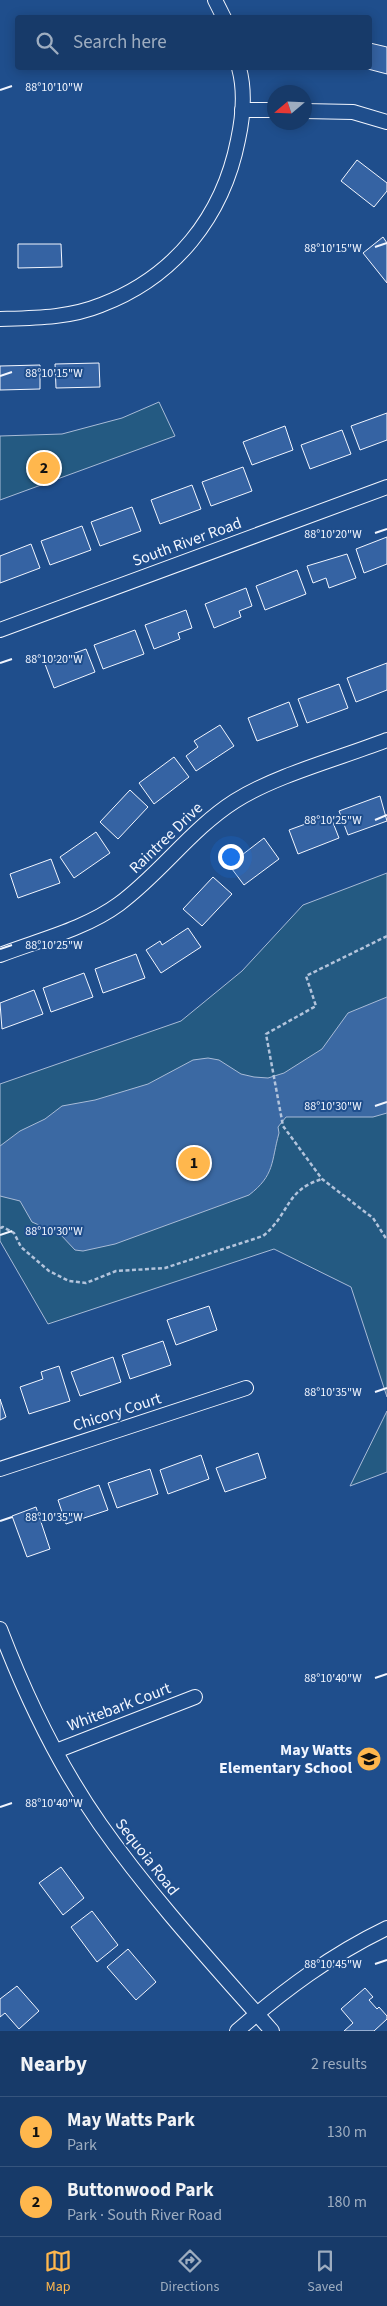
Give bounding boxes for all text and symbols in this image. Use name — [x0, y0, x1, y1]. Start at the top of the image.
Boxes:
search box — [15, 15, 372, 70]
icon: search — [33, 29, 61, 57]
text: Search here — [73, 29, 167, 56]
text: 88°10'10"W — [25, 79, 83, 96]
north arrow — [267, 85, 312, 130]
text: 88°10'15"W — [304, 240, 362, 257]
text: 88°10'15"W — [25, 365, 83, 382]
pin: 2 — [28, 449, 60, 487]
street label: South River Road — [129, 512, 245, 572]
text: 88°10'20"W — [304, 526, 362, 543]
text: 88°10'20"W — [25, 651, 83, 668]
street label: Raintree Drive — [124, 797, 208, 879]
text: 88°10'25"W — [304, 812, 362, 829]
your location — [218, 844, 244, 870]
text: 88°10'25"W — [25, 937, 83, 954]
text: 88°10'30"W — [304, 1098, 362, 1115]
pin: 1 — [178, 1144, 210, 1182]
text: 88°10'30"W — [25, 1223, 83, 1240]
text: 88°10'35"W — [304, 1384, 362, 1401]
street label: Chicory Court — [70, 1387, 164, 1437]
text: 88°10'35"W — [25, 1509, 83, 1526]
text: 88°10'40"W — [304, 1670, 362, 1687]
street label: Whitebark Court — [64, 1677, 174, 1737]
place label: May Watts Elementary School — [219, 1739, 352, 1779]
school or university icon: May Watts Elementary School — [356, 1746, 382, 1772]
text: 88°10'40"W — [25, 1795, 83, 1812]
street label: Sequoia Road — [110, 1814, 184, 1900]
text: 88°10'45"W — [304, 1956, 362, 1973]
text: Nearby — [20, 2049, 87, 2079]
text: 2 results — [311, 2053, 367, 2075]
text: May Watts Park — [67, 2107, 195, 2134]
text: 1 — [32, 2121, 40, 2143]
text: 130 m — [327, 2121, 367, 2143]
text: Park — [67, 2134, 97, 2156]
text: Buttonwood Park — [67, 2177, 214, 2204]
text: 2 — [32, 2191, 40, 2213]
text: 180 m — [327, 2191, 367, 2213]
text: Park · South River Road — [67, 2204, 222, 2226]
tab: Map — [44, 2247, 72, 2297]
tab: Directions — [160, 2247, 219, 2297]
tab: Saved — [307, 2247, 343, 2297]

